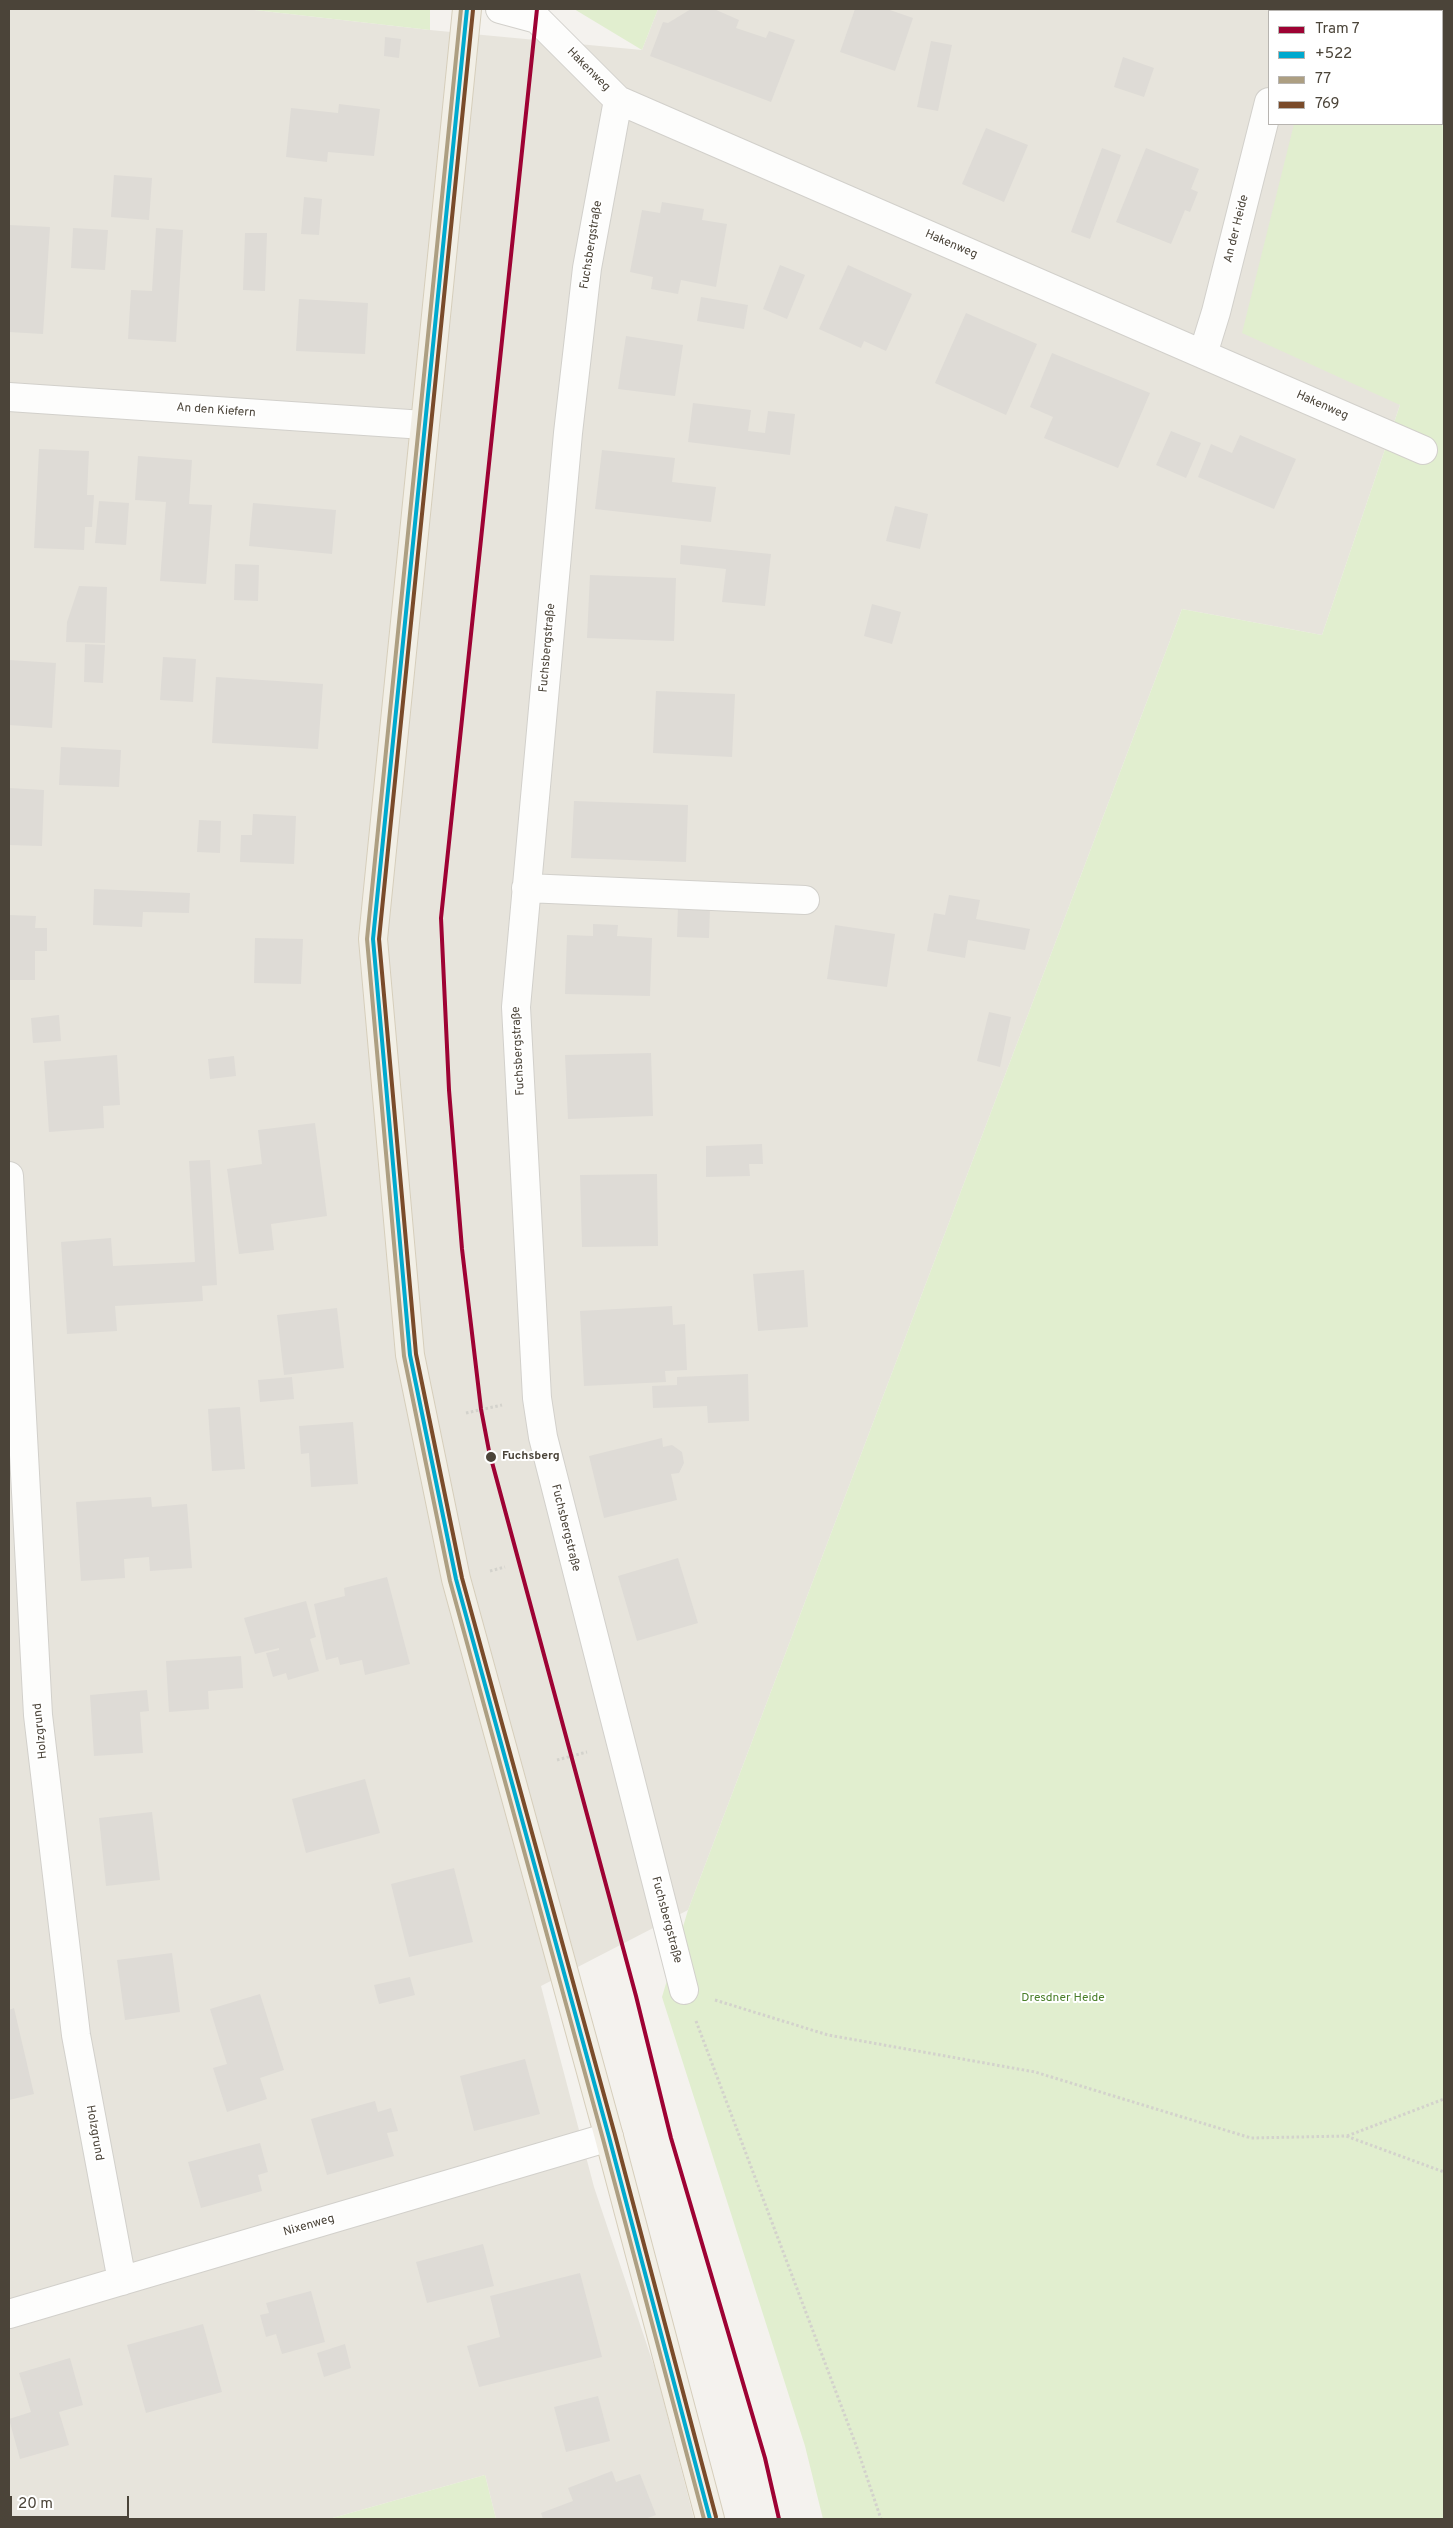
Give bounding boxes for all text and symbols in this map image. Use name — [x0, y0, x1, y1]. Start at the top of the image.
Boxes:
legend — [1268, 10, 1443, 125]
text: Tram 7 — [1315, 20, 1360, 39]
street label: Hakenweg — [563, 45, 613, 95]
text: +522 — [1315, 45, 1352, 64]
text: 77 — [1315, 70, 1331, 89]
text: 769 — [1315, 95, 1339, 114]
street label: An der Heide — [1222, 193, 1252, 265]
street label: Fuchsbergstraße — [578, 200, 606, 290]
street label: Hakenweg — [923, 228, 979, 262]
street label: Hakenweg — [1294, 388, 1350, 424]
street label: An den Kiefern — [176, 401, 256, 421]
street label: Fuchsbergstraße — [537, 603, 559, 693]
street label: Fuchsbergstraße — [509, 1006, 529, 1096]
marker: Fuchsberg — [484, 1450, 498, 1464]
place label: Fuchsberg — [502, 1450, 560, 1464]
street label: Fuchsbergstraße — [547, 1483, 583, 1573]
street label: Holzgrund — [31, 1702, 51, 1760]
street label: Fuchsbergstraße — [647, 1875, 685, 1965]
park label: Dresdner Heide — [1021, 1992, 1105, 2006]
street label: Holzgrund — [82, 2104, 106, 2162]
street label: Nixenweg — [282, 2212, 336, 2240]
scale bar — [12, 2486, 131, 2518]
text: 20 m — [18, 2495, 53, 2514]

